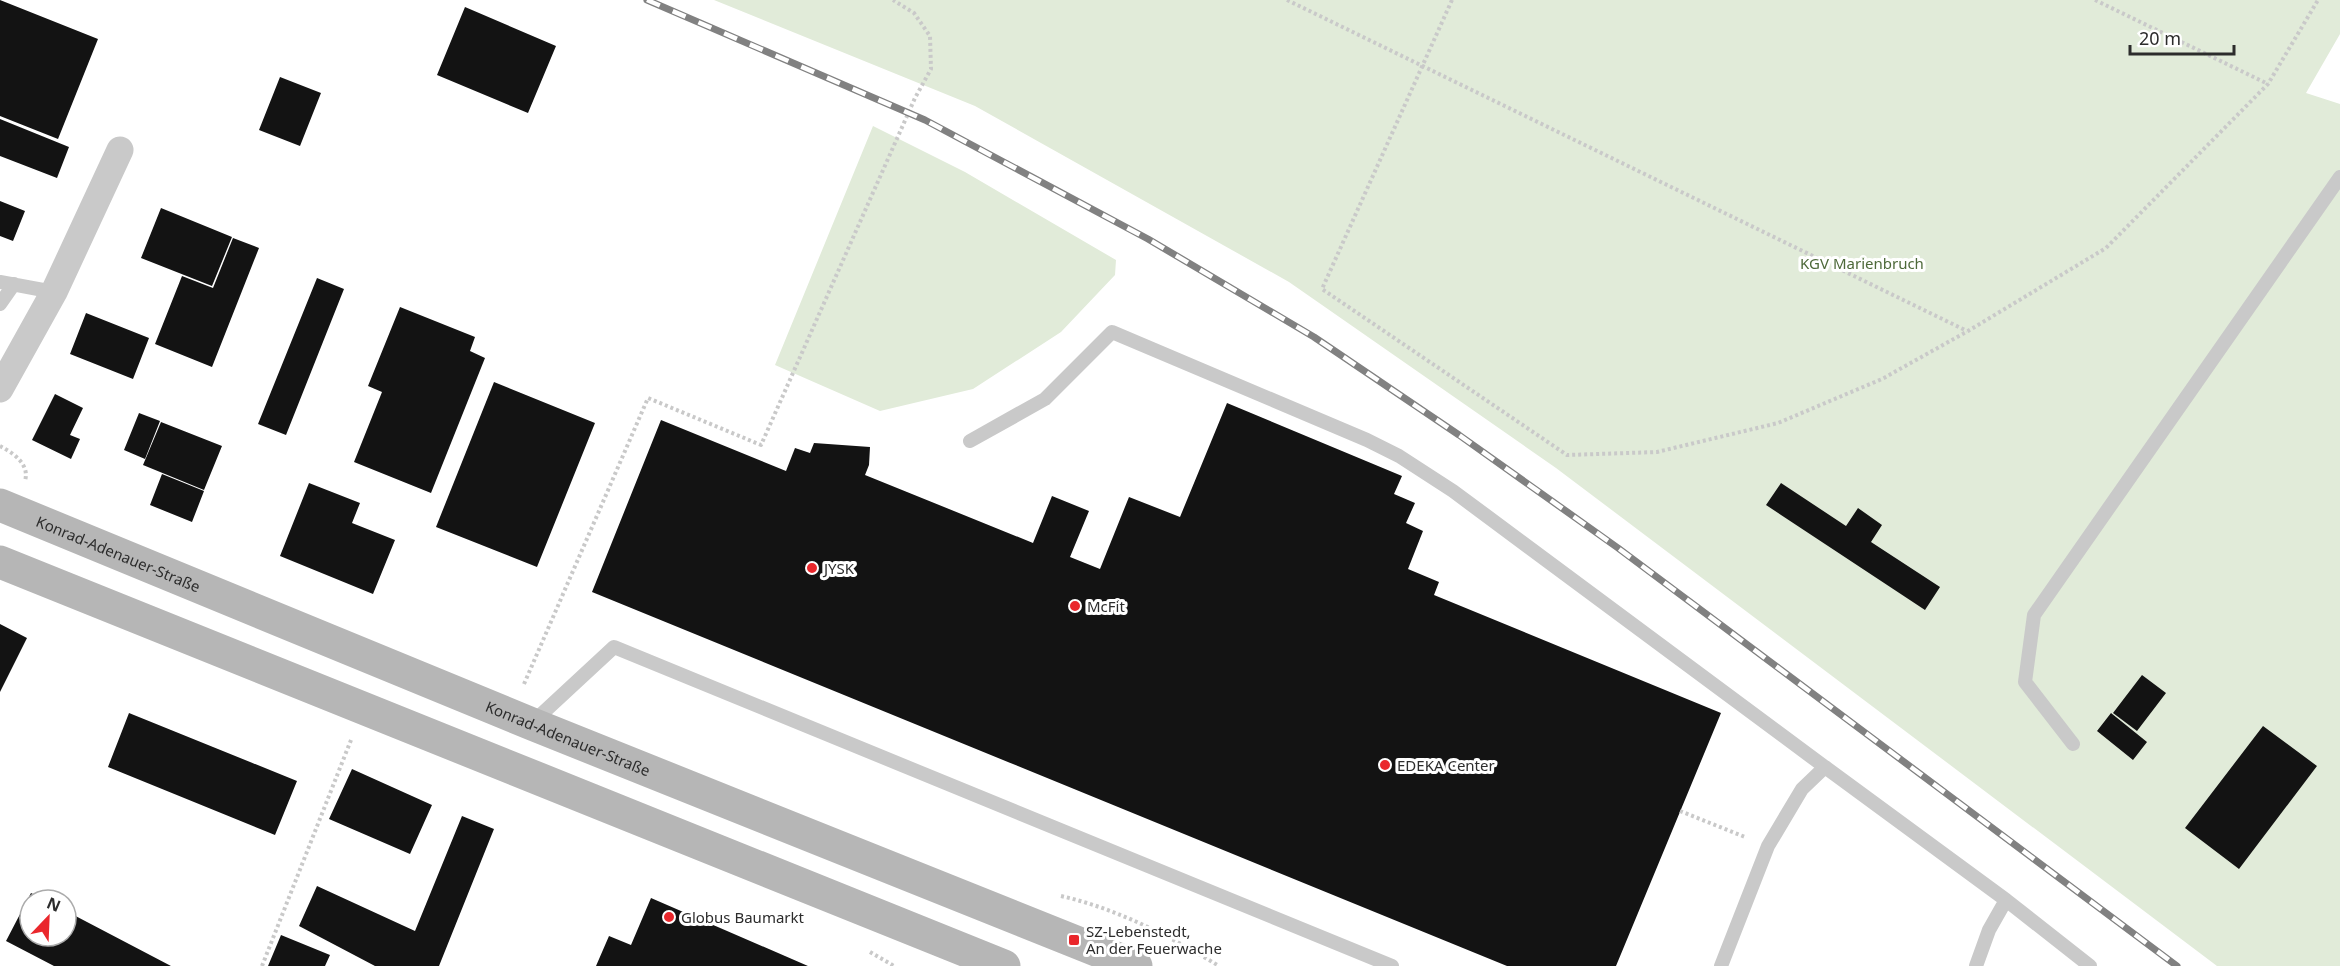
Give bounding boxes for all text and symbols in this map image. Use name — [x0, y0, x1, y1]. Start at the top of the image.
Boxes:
scale bar — [2130, 18, 2234, 56]
text: 20 m — [2139, 26, 2181, 50]
park label: KGV Marienbruch — [1800, 253, 1924, 273]
street label: Konrad-Adenauer-Straße — [33, 511, 203, 596]
place label: JYSK — [822, 558, 855, 578]
marker: JYSK — [805, 561, 819, 575]
place label: McFit — [1087, 596, 1125, 616]
marker: McFit — [1068, 599, 1082, 613]
street label: Konrad-Adenauer-Straße — [483, 696, 653, 780]
place label: EDEKA Center — [1397, 755, 1495, 775]
marker: EDEKA Center — [1378, 758, 1392, 772]
north arrow — [18, 888, 78, 948]
text: N — [44, 892, 64, 917]
place label: Globus Baumarkt — [681, 907, 805, 927]
marker: Globus Baumarkt — [662, 910, 676, 924]
place label: SZ-Lebenstedt, An der Feuerwache — [1086, 921, 1222, 958]
marker: SZ-Lebenstedt, An der Feuerwache — [1067, 933, 1081, 947]

